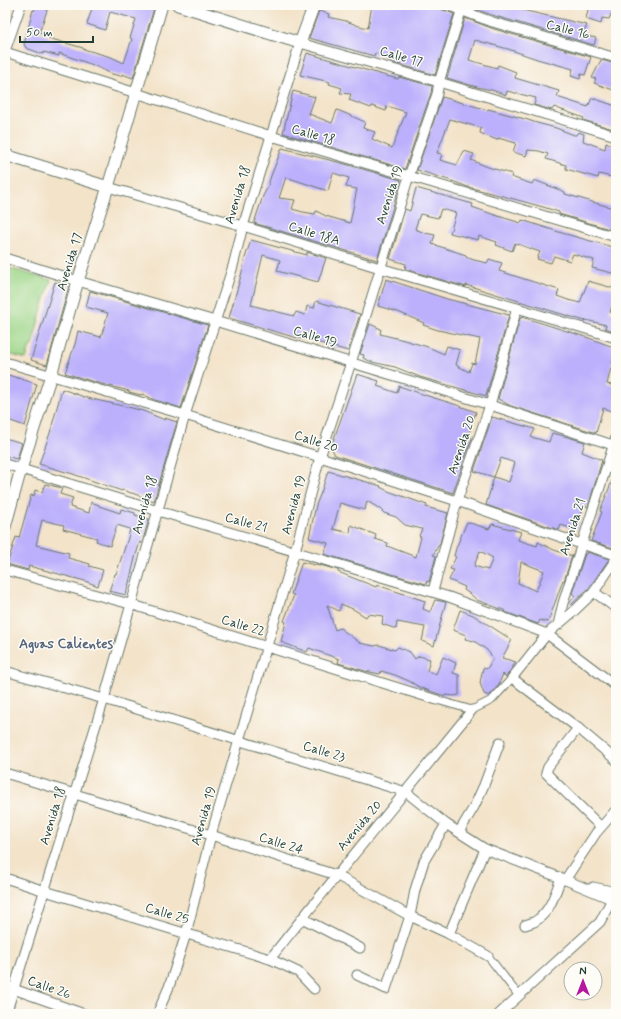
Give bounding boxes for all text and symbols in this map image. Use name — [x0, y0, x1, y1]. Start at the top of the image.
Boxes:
street label: Calle 16 — [544, 16, 592, 44]
scale bar — [20, 18, 93, 44]
text: 50 m — [26, 25, 53, 41]
street label: Calle 17 — [378, 43, 425, 71]
street label: Calle 18 — [289, 121, 337, 149]
street label: Avenida 18 — [221, 164, 255, 226]
street label: Avenida 19 — [373, 164, 407, 226]
street label: Calle 18A — [286, 218, 342, 250]
street label: Avenida 17 — [53, 231, 87, 293]
street label: Calle 19 — [291, 322, 339, 352]
street label: Avenida 20 — [444, 413, 480, 477]
street label: Calle 20 — [292, 427, 340, 457]
street label: Avenida 19 — [278, 473, 310, 537]
street label: Avenida 18 — [129, 474, 161, 536]
street label: Avenida 21 — [556, 496, 590, 558]
street label: Calle 21 — [223, 509, 269, 537]
street label: Calle 22 — [219, 611, 267, 641]
district label: Aguas Calientes — [19, 635, 113, 654]
street label: Calle 23 — [301, 738, 348, 767]
street label: Avenida 19 — [187, 784, 221, 848]
street label: Avenida 18 — [36, 785, 70, 847]
street label: Avenida 20 — [334, 797, 386, 855]
street label: Calle 24 — [257, 829, 305, 859]
street label: Calle 25 — [143, 899, 191, 929]
north arrow — [563, 961, 603, 1001]
text: N — [579, 965, 587, 979]
street label: Calle 26 — [25, 972, 73, 1004]

